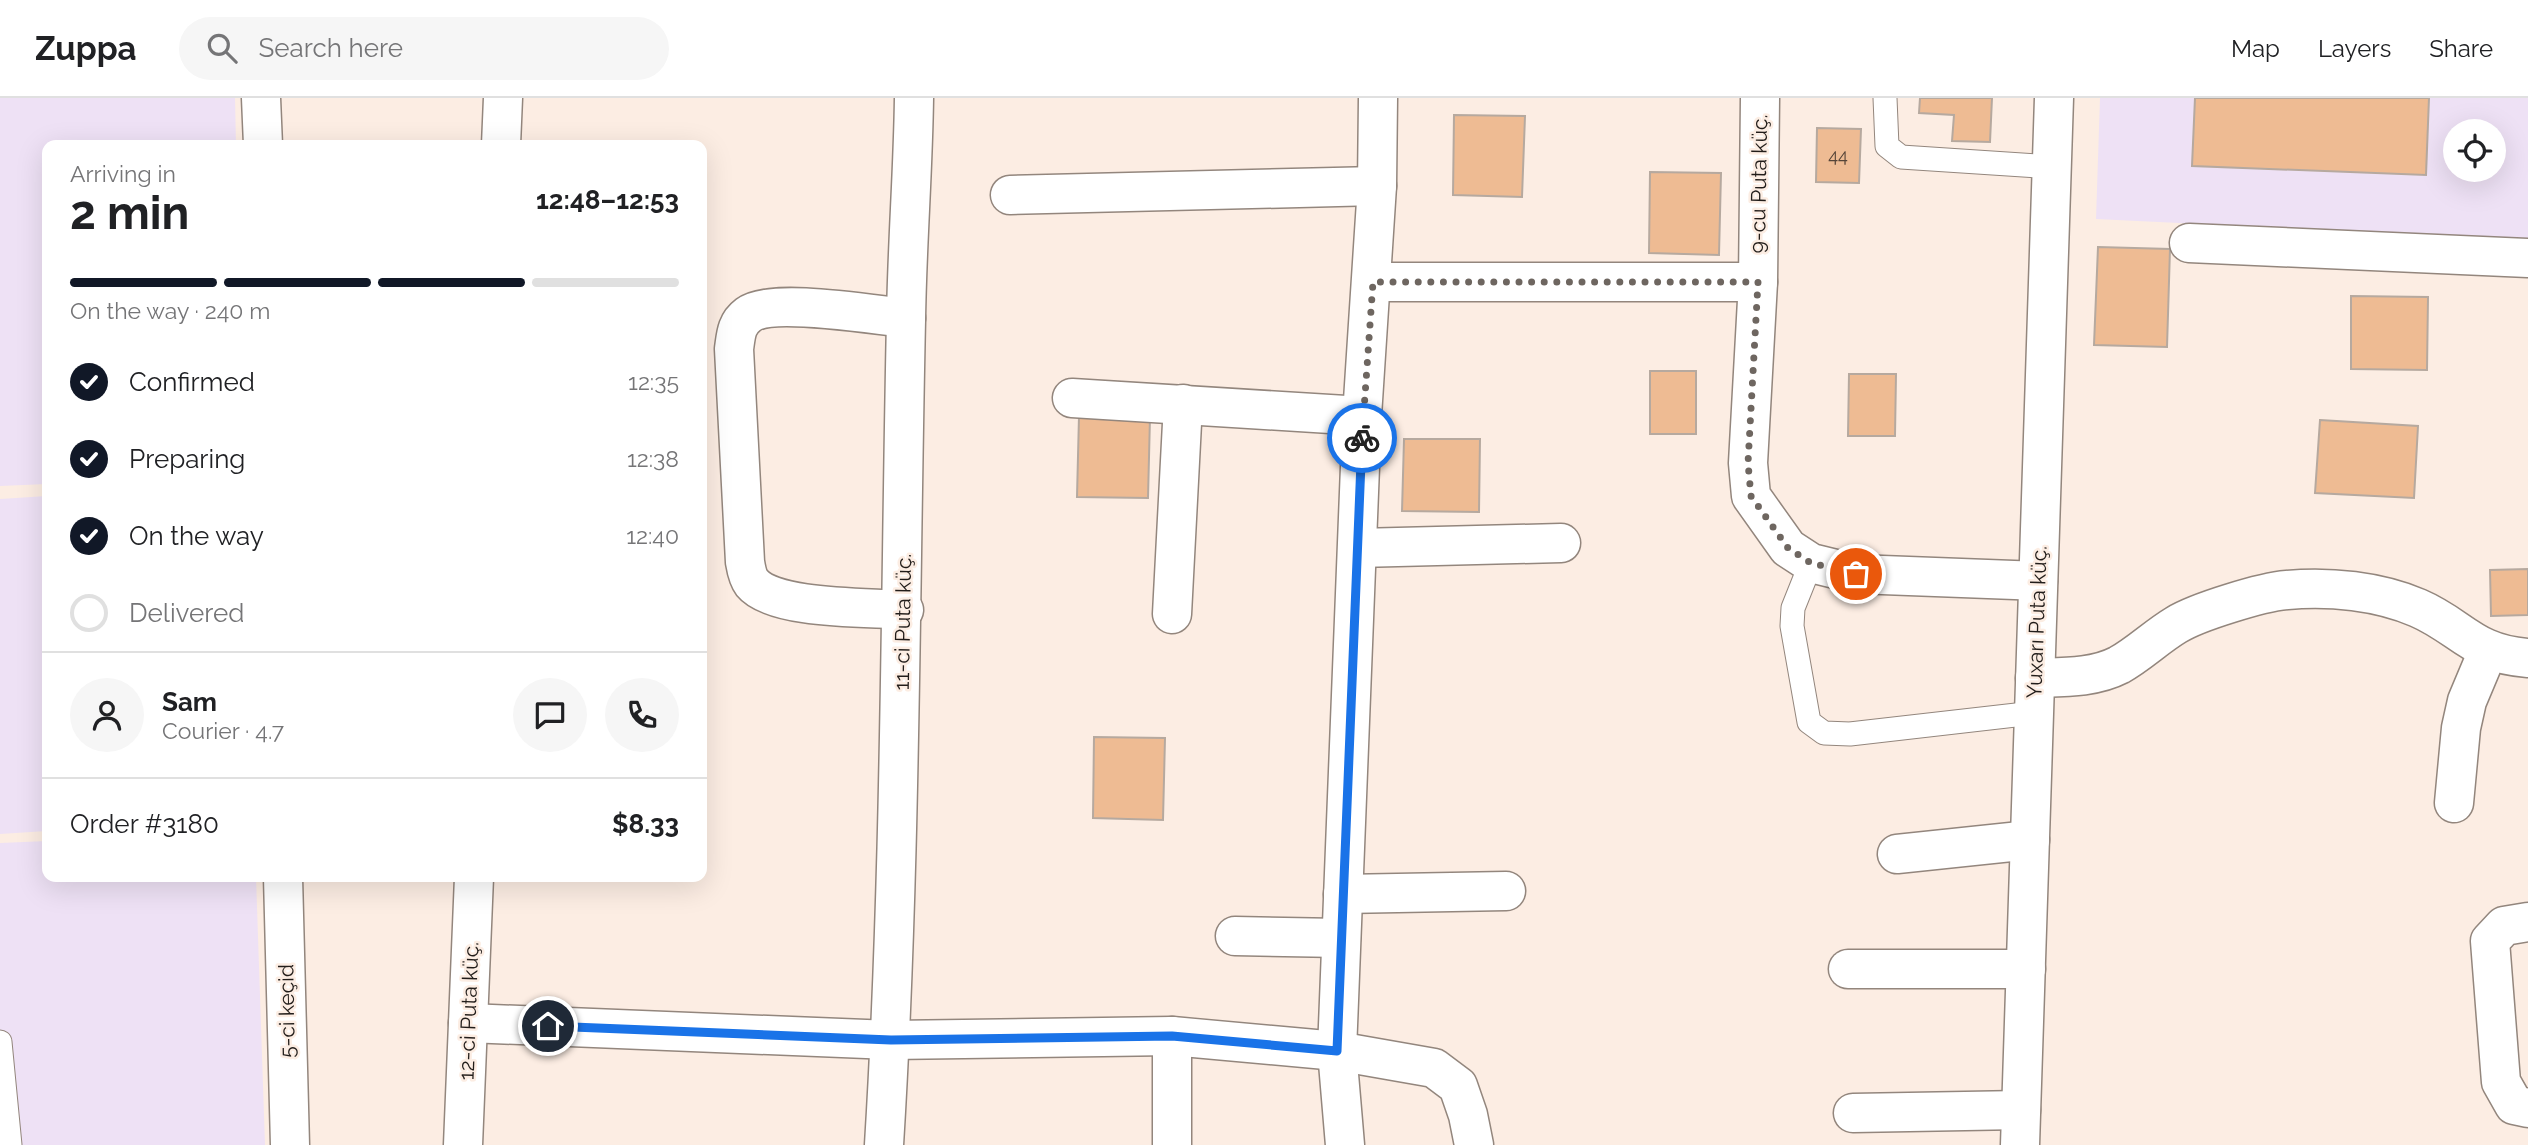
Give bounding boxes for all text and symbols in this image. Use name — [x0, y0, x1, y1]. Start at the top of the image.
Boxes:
search box — [179, 17, 669, 80]
text: Zuppa — [35, 29, 137, 68]
icon: search — [203, 29, 241, 67]
text: Search here — [259, 33, 403, 63]
text: Map — [2231, 34, 2280, 63]
text: Layers — [2318, 34, 2391, 63]
text: Share — [2429, 34, 2493, 63]
street label: 9-cu Puta küç. — [1745, 114, 1772, 254]
map controls — [2443, 119, 2506, 182]
button: locate — [2443, 119, 2506, 182]
house number: 44 — [1828, 145, 1848, 166]
text: Arriving in — [70, 160, 176, 187]
text: 12:48–12:53 — [536, 185, 679, 215]
text: 2 min — [70, 186, 189, 240]
text: On the way · 240 m — [70, 297, 270, 324]
icon: check — [70, 363, 108, 401]
text: Confirmed — [129, 367, 255, 397]
text: 12:35 — [628, 368, 679, 395]
courier — [1327, 403, 1397, 473]
icon: bike — [1343, 419, 1381, 457]
icon: check — [70, 440, 108, 478]
text: Preparing — [129, 444, 245, 474]
text: 12:38 — [627, 445, 679, 472]
icon: check — [70, 517, 108, 555]
text: On the way — [129, 521, 264, 551]
text: 12:40 — [626, 522, 679, 549]
pin — [1826, 544, 1886, 604]
street label: Yuxarı Puta küç. — [2021, 545, 2052, 699]
street label: 11-ci Puta küç. — [889, 554, 916, 690]
icon: bag — [1837, 555, 1875, 593]
text: Delivered — [129, 598, 244, 628]
button: person — [70, 678, 144, 752]
button: chat — [513, 678, 587, 752]
button: phone — [605, 678, 679, 752]
text: Sam — [162, 687, 217, 717]
text: Courier · 4.7 — [162, 717, 284, 744]
text: Order #3180 — [70, 809, 219, 839]
text: $8.33 — [612, 809, 679, 839]
street label: 12-ci Puta küç. — [454, 941, 483, 1081]
street label: 5-ci keçid — [273, 964, 300, 1058]
pin — [518, 996, 578, 1056]
icon: home — [529, 1007, 567, 1045]

